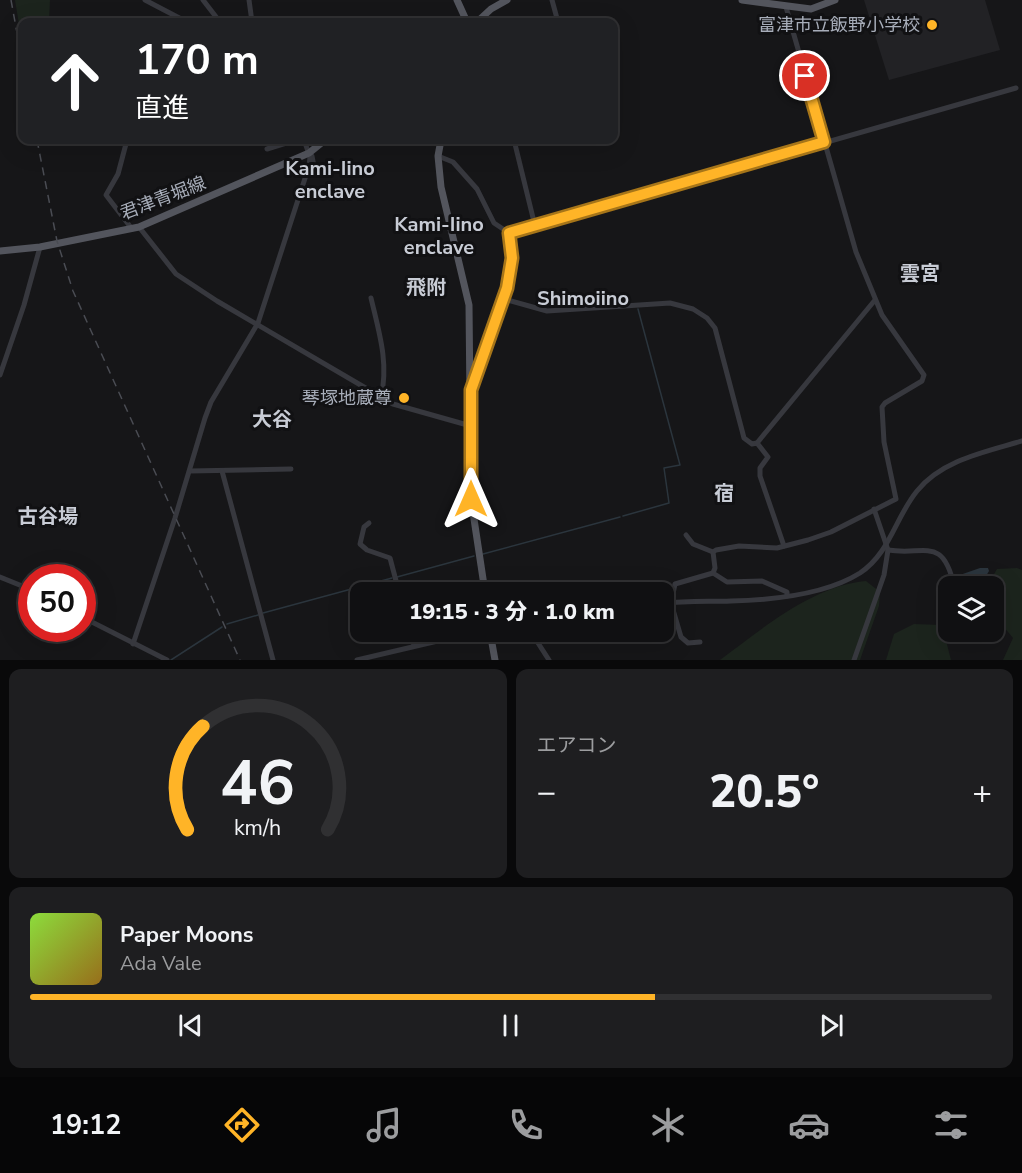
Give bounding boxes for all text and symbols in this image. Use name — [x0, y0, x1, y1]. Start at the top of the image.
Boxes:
place label: 富津市立飯野小学校 — [758, 13, 920, 37]
marker: 富津市立飯野小学校 — [925, 18, 939, 32]
text: 170 m — [135, 32, 259, 89]
icon: ahead — [36, 42, 114, 120]
pin — [779, 50, 830, 101]
icon: arrive — [788, 59, 821, 92]
text: 直進 — [135, 90, 189, 127]
district label: Kami-Iino enclave — [285, 155, 375, 205]
street label: 君津青堀線 — [117, 171, 209, 225]
district label: Kami-Iino enclave — [394, 211, 484, 261]
district label: 雲宮 — [900, 260, 940, 287]
district label: 飛附 — [406, 274, 446, 301]
district label: Shimoiino — [537, 285, 629, 312]
place label: 琴塚地蔵尊 — [302, 386, 392, 410]
marker: 琴塚地蔵尊 — [397, 391, 411, 405]
district label: 大谷 — [252, 406, 292, 433]
position arrow — [439, 467, 503, 531]
district label: 宿 — [714, 480, 734, 507]
district label: 古谷場 — [18, 503, 78, 530]
speed limit sign: 50 — [18, 564, 96, 642]
map controls — [938, 576, 1004, 642]
button: layers — [938, 576, 1004, 642]
text: 19:15 · 3 分 · 1.0 km — [409, 597, 615, 627]
text: エアコン — [537, 732, 617, 759]
text: 46 — [220, 741, 295, 826]
text: 20.5° — [709, 762, 819, 823]
text: − — [537, 770, 556, 815]
text: + — [972, 770, 992, 815]
text: km/h — [234, 814, 281, 844]
text: Paper Moons — [120, 920, 254, 950]
text: Ada Vale — [120, 950, 202, 977]
icon: previous — [174, 1009, 207, 1042]
icon: pause — [494, 1009, 527, 1042]
icon: next — [815, 1009, 848, 1042]
icon: directions — [221, 1104, 263, 1146]
icon: music — [363, 1104, 405, 1146]
icon: phone — [505, 1104, 547, 1146]
icon: climate — [647, 1104, 689, 1146]
icon: car — [788, 1104, 830, 1146]
icon: filters — [930, 1104, 972, 1146]
text: 19:12 — [50, 1107, 121, 1144]

